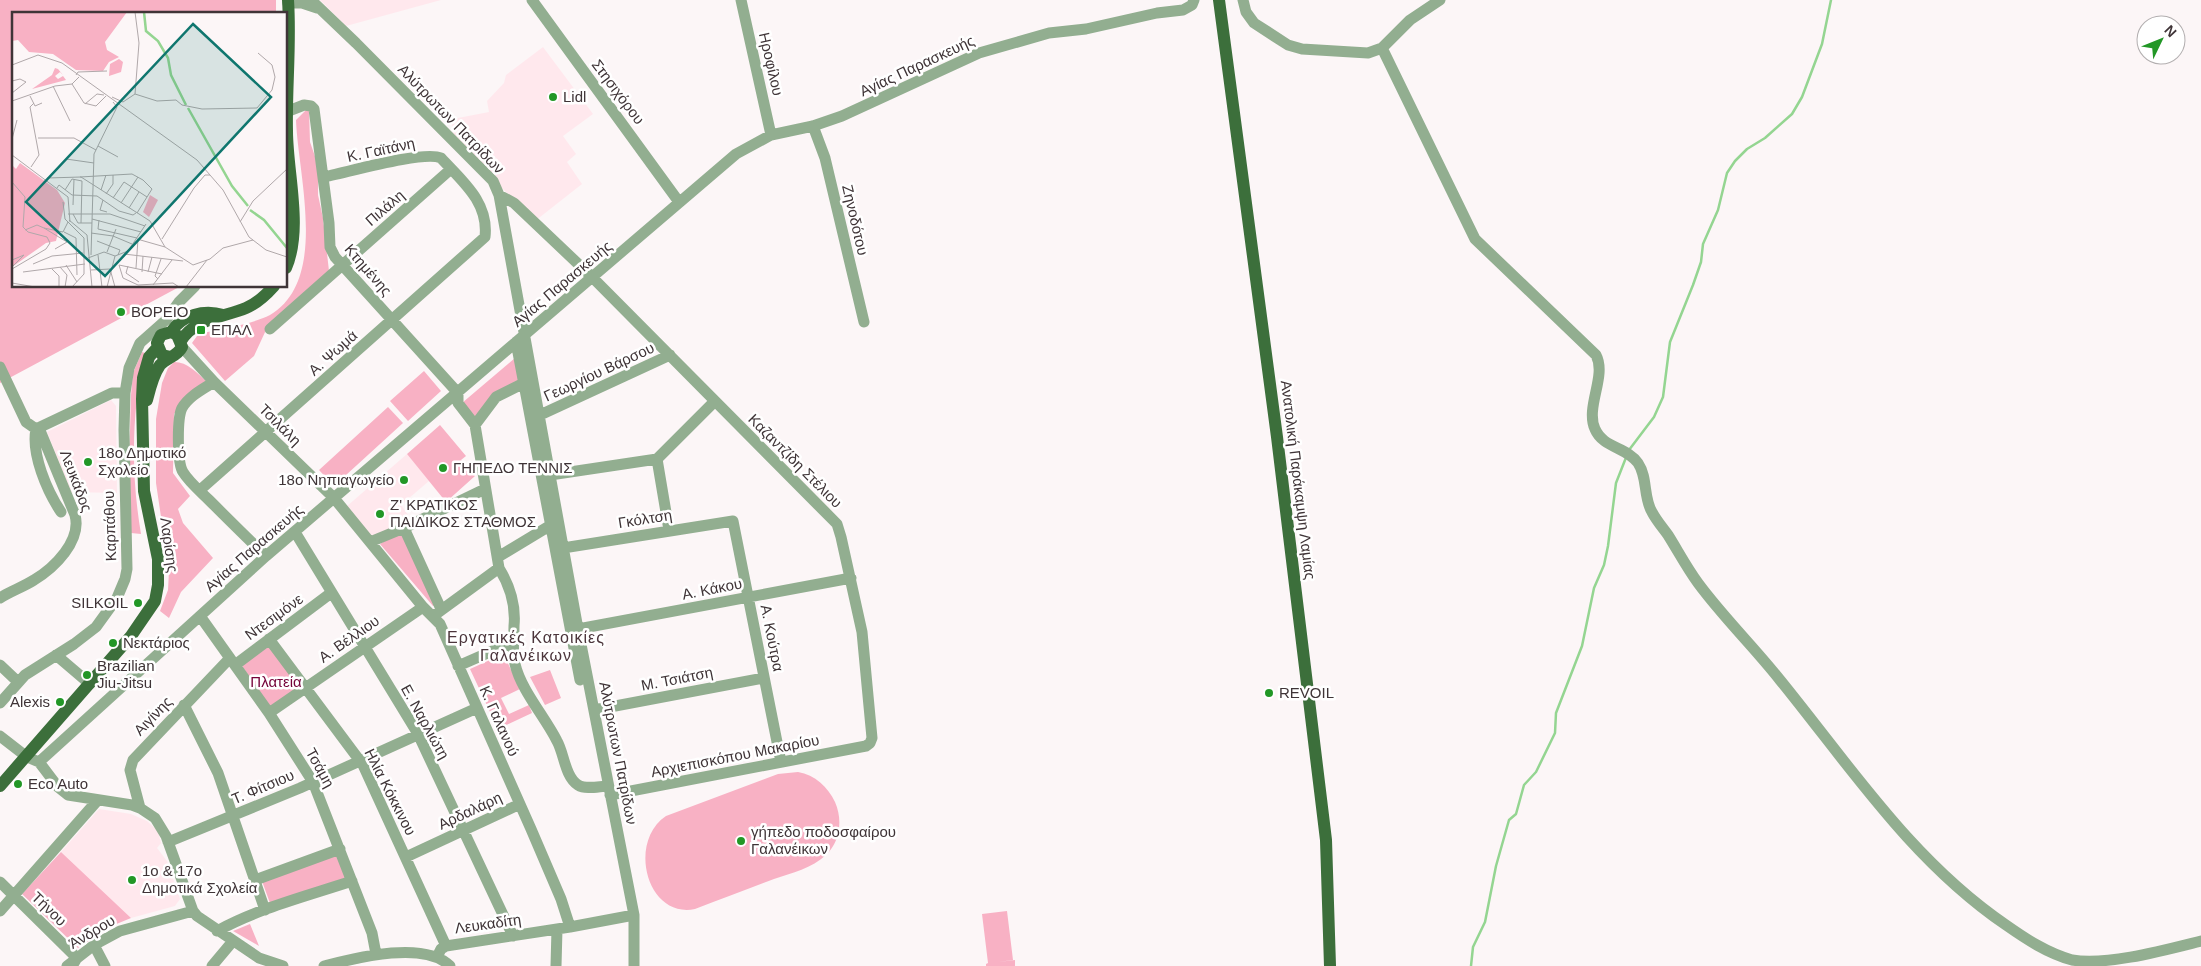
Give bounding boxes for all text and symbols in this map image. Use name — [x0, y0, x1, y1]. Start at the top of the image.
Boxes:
inset map — [12, 12, 288, 288]
north arrow — [2136, 15, 2186, 65]
text: N — [2161, 22, 2180, 40]
street label: Ηροφίλου — [756, 31, 787, 97]
street label: Αγίας Παρασκευής — [857, 32, 977, 100]
street label: Στησιχόρου — [589, 56, 648, 127]
street label: Αλύτρωτων Πατρίδων — [395, 61, 508, 177]
place label: Lidl — [563, 88, 586, 105]
marker: Lidl — [547, 91, 559, 103]
street label: Κ. Γαϊτάνη — [345, 134, 416, 165]
street label: Ζηνοδότου — [839, 183, 872, 257]
street label: Πιλάλη — [362, 186, 408, 229]
street label: Αγίας Παρασκευής — [508, 237, 615, 330]
street label: Κτημένης — [341, 240, 395, 299]
place label: ΒΟΡΕΙΟ — [131, 303, 189, 320]
marker: ΒΟΡΕΙΟ — [115, 306, 127, 318]
place label: ΕΠΑΛ — [211, 321, 252, 338]
marker: ΕΠΑΛ — [195, 324, 207, 336]
street label: Α. Ψωμά — [305, 326, 361, 379]
street label: Γεωργίου Βάρσου — [541, 339, 657, 405]
street label: Ανατολική Παράκαμψη Λαμίας — [1278, 379, 1319, 581]
street label: Τσιλάλη — [256, 400, 305, 449]
street label: Καζαντζίδη Στέλιου — [745, 410, 846, 511]
place label: 18ο Δημοτικό Σχολείο — [98, 444, 186, 478]
street label: Λευκάδος — [57, 448, 96, 514]
marker: 18ο Δημοτικό Σχολείο — [82, 456, 94, 468]
place label: ΓΗΠΕΔΟ ΤΕΝΝΙΣ — [453, 459, 572, 476]
marker: ΓΗΠΕΔΟ ΤΕΝΝΙΣ — [437, 462, 449, 474]
place label: 18ο Νηπιαγωγείο — [278, 471, 394, 488]
marker: 18ο Νηπιαγωγείο — [398, 474, 410, 486]
street label: Καρπάθου — [100, 490, 119, 562]
place label: Ζ' ΚΡΑΤΙΚΟΣ ΠΑΙΔΙΚΟΣ ΣΤΑΘΜΟΣ — [390, 496, 536, 530]
street label: Αγίας Παρασκευής — [201, 500, 306, 595]
street label: Γκόλτση — [617, 506, 673, 531]
marker: Ζ' ΚΡΑΤΙΚΟΣ ΠΑΙΔΙΚΟΣ ΣΤΑΘΜΟΣ — [374, 508, 386, 520]
street label: Λαρίσης — [157, 516, 182, 574]
street label: Α. Κάκου — [680, 574, 743, 603]
street label: Ντεσιμόνε — [242, 590, 306, 643]
place label: SILKOIL — [71, 594, 128, 611]
marker: SILKOIL — [132, 597, 144, 609]
street label: Α. Κούτρα — [758, 603, 787, 673]
street label: Α. Βέλλιου — [315, 612, 382, 666]
district label: Εργατικές Κατοικίες Γαλανέικων — [447, 629, 605, 664]
place label: Νεκτάριος — [123, 634, 190, 651]
marker: Νεκτάριος — [107, 637, 119, 649]
place label: Brazilian Jiu-Jitsu — [97, 657, 155, 691]
street label: Μ. Τσιάτση — [640, 663, 714, 694]
marker: Brazilian Jiu-Jitsu — [81, 669, 93, 681]
park label: Πλατεία — [250, 673, 302, 690]
street label: Αλύτρωτων Πατρίδων — [596, 680, 641, 826]
street label: Ε. Ναρλιώτη — [398, 681, 453, 762]
street label: Κ. Γαλανού — [476, 683, 523, 759]
place label: REVOIL — [1279, 684, 1334, 701]
marker: REVOIL — [1263, 687, 1275, 699]
place label: Alexis — [10, 693, 50, 710]
street label: Αιγίνης — [130, 693, 175, 739]
marker: Alexis — [54, 696, 66, 708]
street label: Αρχιεπισκόπου Μακαρίου — [649, 731, 821, 780]
street label: Τσάμη — [303, 745, 338, 790]
street label: Ηλία Κόκκινου — [361, 746, 420, 838]
street label: Τ. Φίτσιου — [229, 766, 297, 807]
place label: Eco Auto — [28, 775, 88, 792]
marker: Eco Auto — [12, 778, 24, 790]
street label: Αρδαλάρη — [435, 788, 504, 833]
place label: γήπεδο ποδοσφαίρου Γαλανέικων — [751, 823, 896, 857]
marker: γήπεδο ποδοσφαίρου Γαλανέικων — [735, 835, 747, 847]
place label: 1ο & 17ο Δημοτικά Σχολεία — [142, 862, 258, 896]
marker: 1ο & 17ο Δημοτικά Σχολεία — [126, 874, 138, 886]
street label: Τήνου — [28, 888, 70, 929]
street label: Λευκαδίτη — [454, 910, 522, 937]
street label: Άνδρου — [66, 911, 118, 952]

